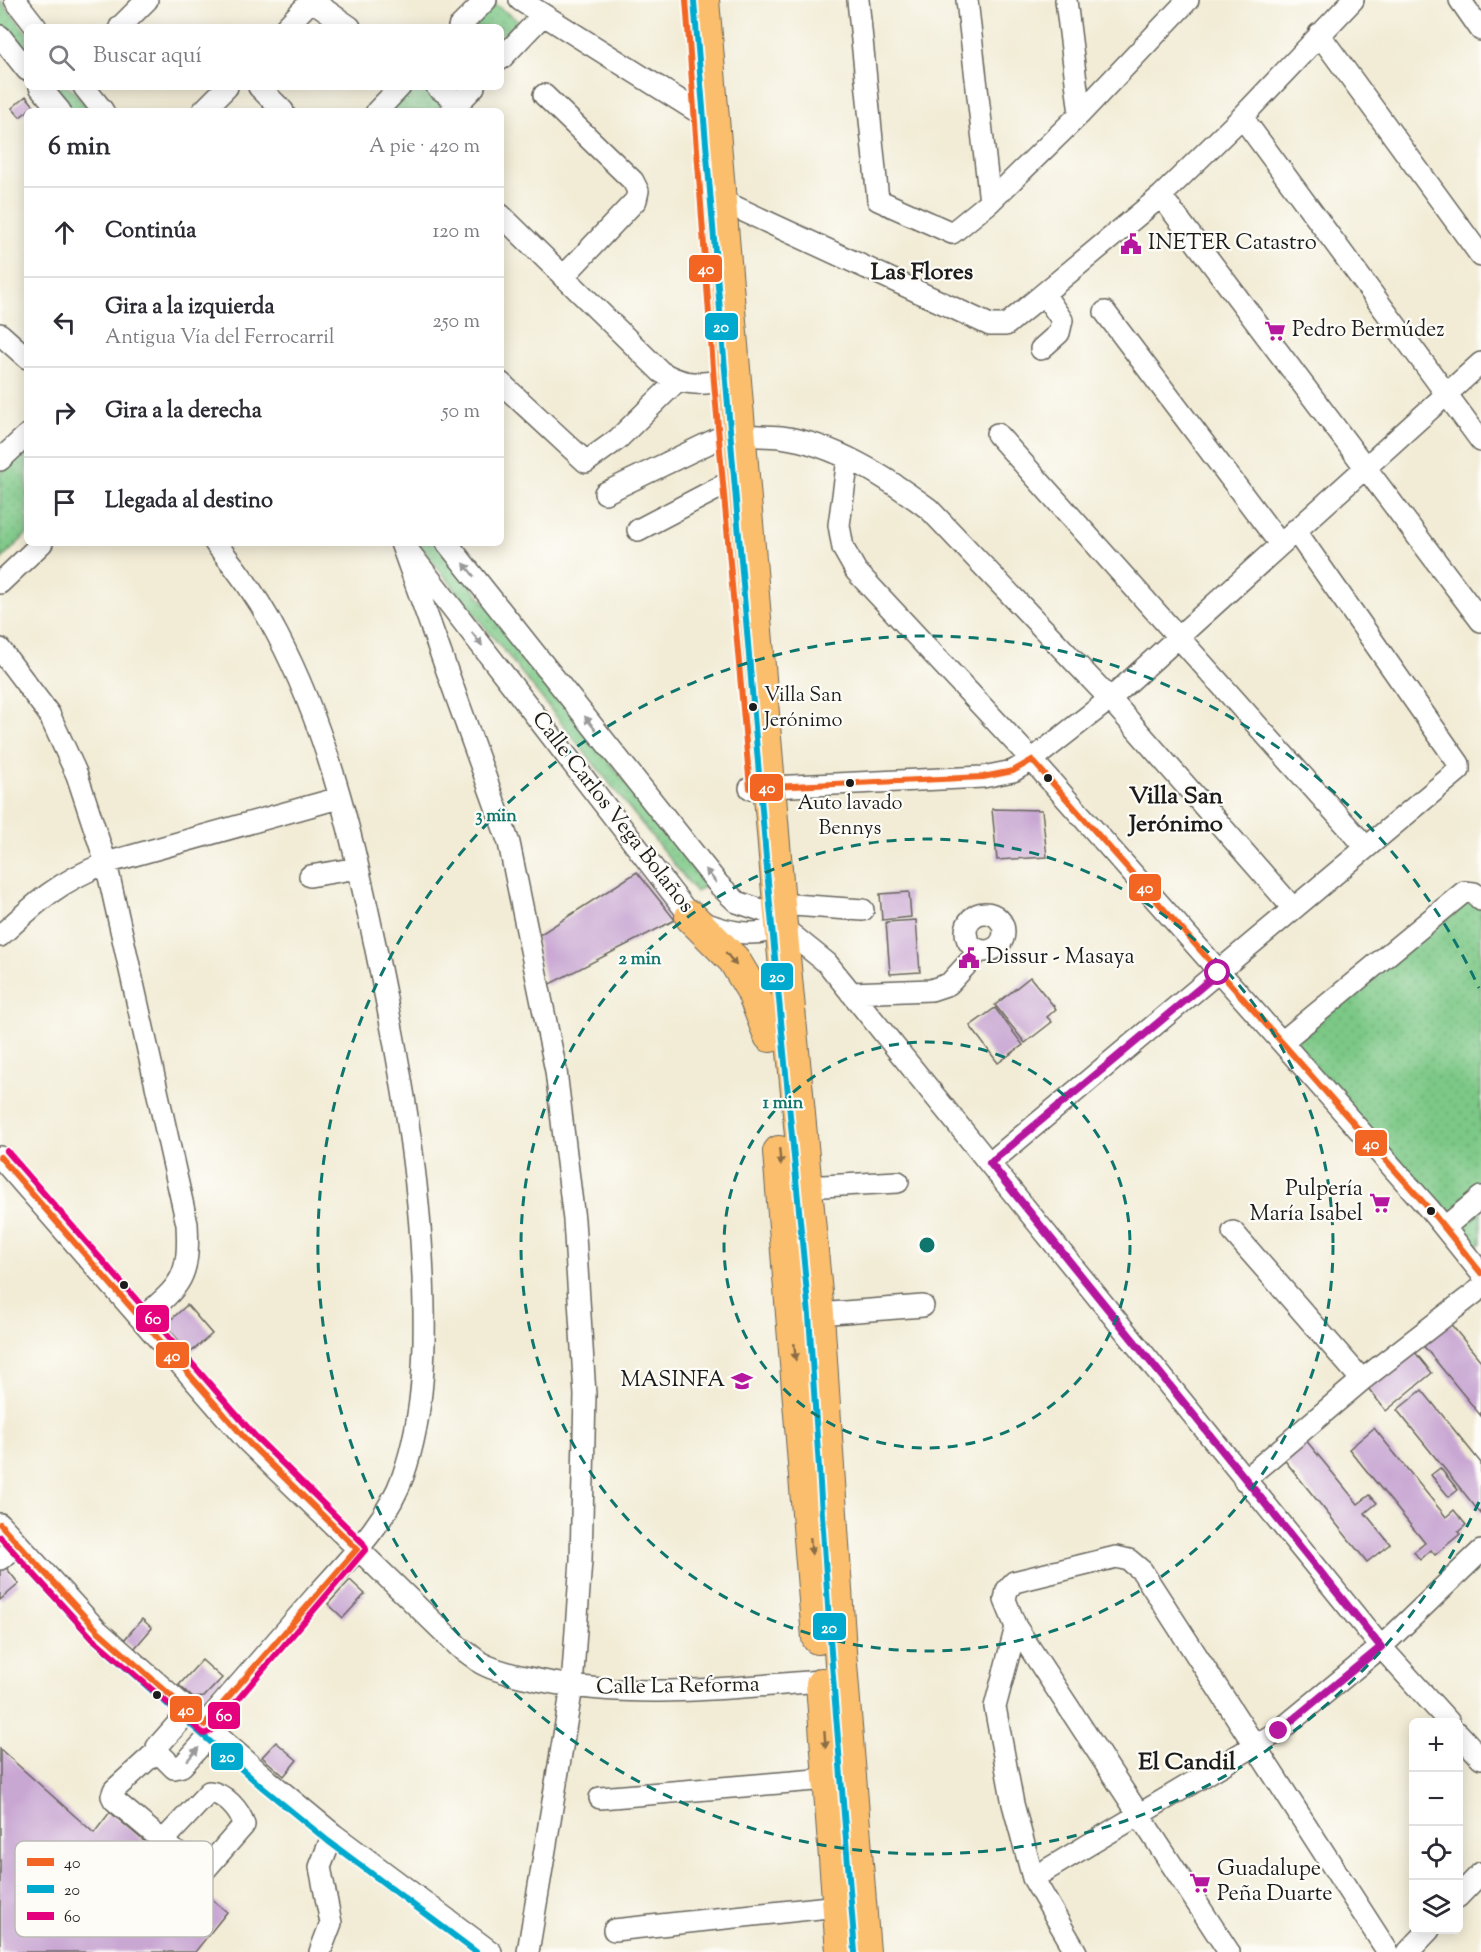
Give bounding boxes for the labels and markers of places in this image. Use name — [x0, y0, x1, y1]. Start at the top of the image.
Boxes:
place label: INETER Catastro — [1148, 228, 1317, 260]
public building icon: INETER Catastro — [1119, 232, 1143, 256]
place label: Pedro Bermúdez — [1292, 315, 1445, 347]
supermarket icon: Pedro Bermúdez — [1263, 319, 1287, 343]
place label: Villa San Jerónimo — [763, 682, 842, 736]
marker: Villa San Jerónimo — [747, 701, 759, 713]
unlabelled marker — [1042, 772, 1054, 784]
marker: Auto lavado Bennys — [844, 777, 856, 789]
place label: Auto lavado Bennys — [797, 790, 903, 844]
place label: Dissur - Masaya — [986, 942, 1135, 974]
public building icon: Dissur - Masaya — [957, 946, 981, 970]
place label: Pulpería María Isabel — [1250, 1174, 1363, 1231]
supermarket icon: Pulpería María Isabel — [1368, 1191, 1392, 1215]
unlabelled marker — [1425, 1205, 1437, 1217]
centre of rings — [917, 1235, 937, 1255]
unlabelled marker — [118, 1279, 130, 1291]
place label: MASINFA — [621, 1365, 725, 1397]
school or university icon: MASINFA — [730, 1369, 754, 1393]
unlabelled marker — [151, 1689, 163, 1701]
place label: Guadalupe Peña Duarte — [1217, 1854, 1333, 1911]
supermarket icon: Guadalupe Peña Duarte — [1188, 1871, 1212, 1895]

